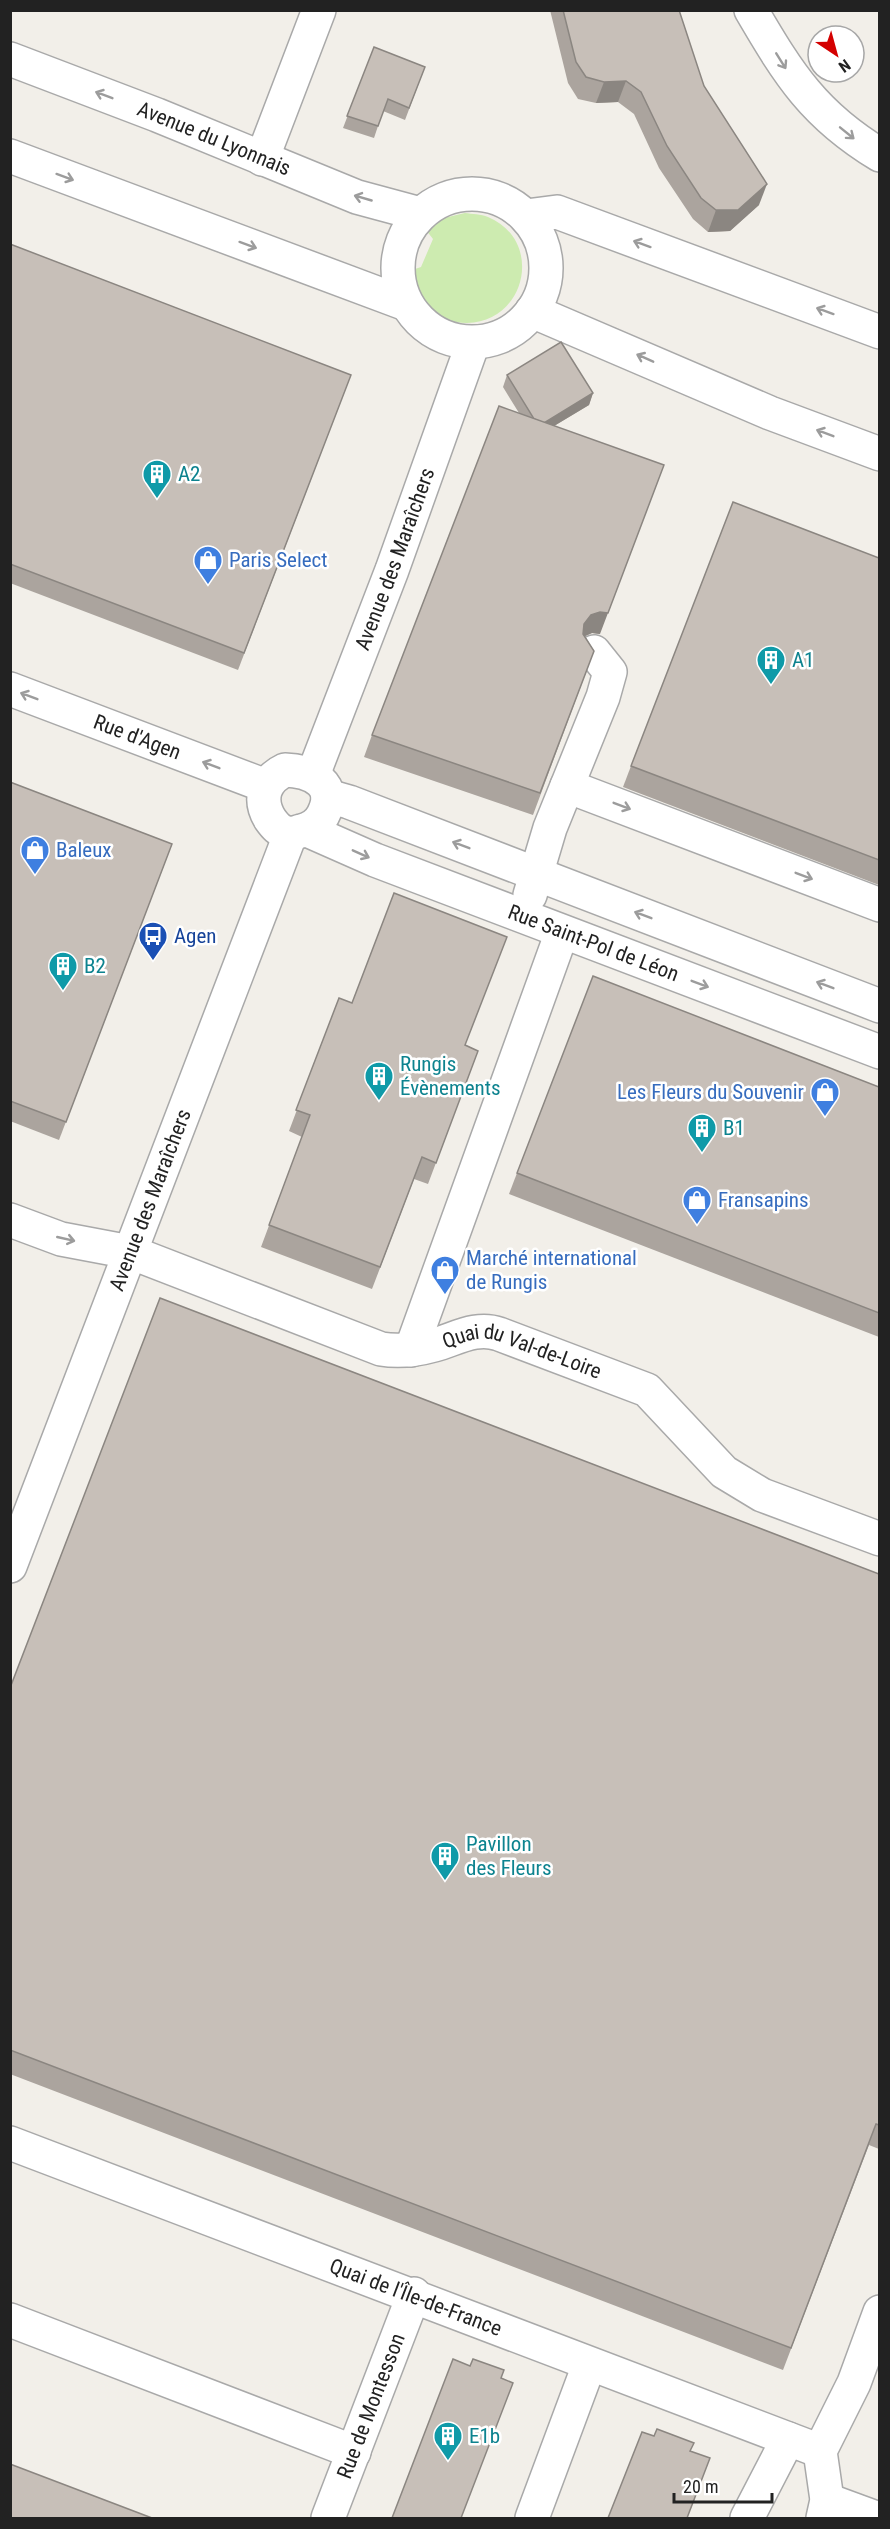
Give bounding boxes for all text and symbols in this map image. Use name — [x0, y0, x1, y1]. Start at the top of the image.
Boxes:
north arrow — [806, 24, 866, 84]
one-way arrow — [775, 52, 787, 69]
text: N — [835, 55, 854, 76]
one-way arrow — [96, 88, 114, 99]
street label: Avenue du Lyonnais — [134, 97, 294, 180]
one-way arrow — [839, 126, 855, 139]
one-way arrow — [55, 172, 74, 183]
one-way arrow — [354, 192, 373, 204]
one-way arrow — [633, 237, 652, 248]
one-way arrow — [238, 240, 257, 251]
one-way arrow — [816, 305, 835, 316]
one-way arrow — [636, 352, 655, 363]
one-way arrow — [816, 427, 835, 438]
building icon: A2 — [141, 458, 173, 500]
place label: A2 — [178, 462, 200, 486]
street label: Avenue des Maraîchers — [350, 465, 439, 654]
shop icon: Paris Select — [192, 544, 224, 586]
place label: Paris Select — [229, 548, 328, 572]
building icon: A1 — [755, 644, 787, 686]
place label: A1 — [792, 648, 814, 672]
one-way arrow — [20, 690, 39, 701]
street label: Rue d'Agen — [90, 710, 184, 765]
one-way arrow — [203, 759, 221, 770]
one-way arrow — [612, 802, 630, 813]
shop icon: Baleux — [19, 834, 51, 876]
place label: Baleux — [56, 838, 112, 862]
one-way arrow — [452, 839, 470, 850]
one-way arrow — [351, 848, 369, 860]
one-way arrow — [794, 871, 813, 882]
street label: Rue Saint-Pol de Léon — [505, 900, 682, 986]
one-way arrow — [634, 909, 653, 920]
bus stop icon: Agen — [137, 920, 169, 962]
place label: Agen — [174, 924, 216, 948]
building icon: B2 — [47, 950, 79, 992]
place label: B2 — [84, 954, 106, 978]
one-way arrow — [690, 979, 708, 990]
one-way arrow — [816, 979, 835, 990]
place label: Rungis Évènements — [400, 1052, 501, 1100]
building icon: Rungis Évènements — [363, 1060, 395, 1102]
shop icon: Les Fleurs du Souvenir — [809, 1076, 841, 1118]
place label: Les Fleurs du Souvenir — [617, 1080, 804, 1104]
street label: Avenue des Maraîchers — [105, 1106, 196, 1294]
building icon: B1 — [686, 1112, 718, 1154]
place label: B1 — [723, 1116, 745, 1140]
shop icon: Fransapins — [681, 1184, 713, 1226]
place label: Fransapins — [718, 1188, 809, 1212]
one-way arrow — [55, 1234, 75, 1245]
place label: Marché international de Rungis — [466, 1246, 637, 1294]
shop icon: Marché international de Rungis — [429, 1254, 461, 1296]
street label: Quai du Val-de-Loire — [439, 1319, 605, 1384]
place label: Pavillon des Fleurs — [466, 1832, 552, 1880]
building icon: Pavillon des Fleurs — [429, 1840, 461, 1882]
street label: Quai de l'Île-de-France — [326, 2254, 505, 2341]
street label: Rue de Montesson — [332, 2330, 410, 2482]
building icon: E1b — [432, 2420, 464, 2462]
place label: E1b — [469, 2424, 500, 2448]
scale bar — [674, 2466, 772, 2504]
text: 20 m — [683, 2476, 718, 2497]

